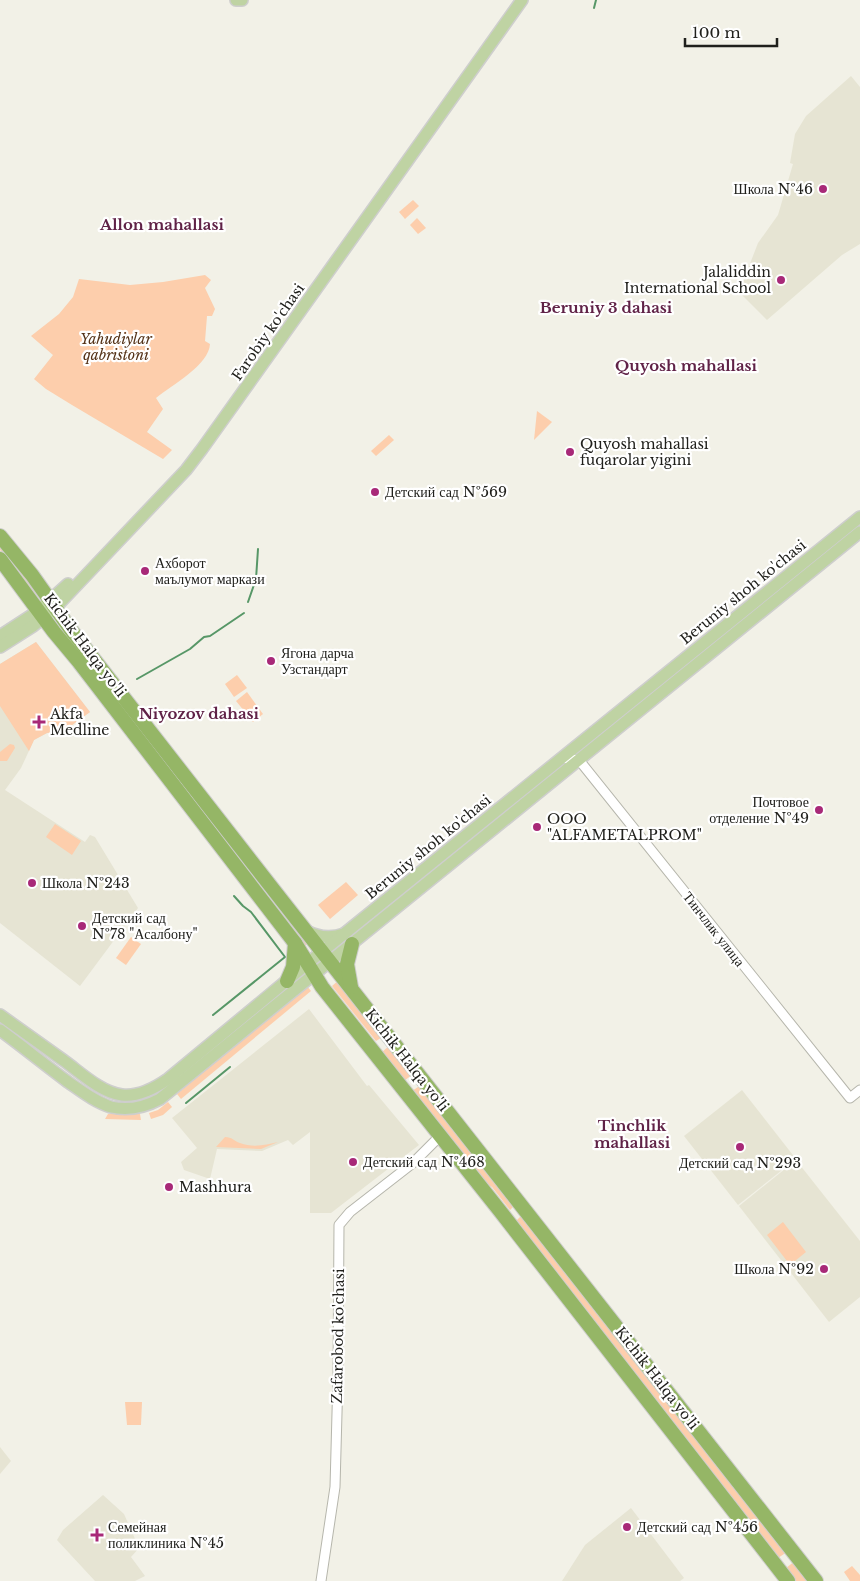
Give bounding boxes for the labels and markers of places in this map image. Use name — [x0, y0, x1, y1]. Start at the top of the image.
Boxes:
place label: Школа №46 — [734, 180, 813, 198]
marker: Школа №46 — [817, 183, 829, 195]
place label: Jalaliddin International School — [624, 263, 771, 297]
marker: Jalaliddin International School — [775, 274, 787, 286]
place label: Quyosh mahallasi fuqarolar yigini — [580, 435, 709, 469]
marker: Quyosh mahallasi fuqarolar yigini — [564, 446, 576, 458]
place label: Детский сад №569 — [385, 483, 507, 501]
marker: Детский сад №569 — [369, 486, 381, 498]
place label: Ахборот маълумот маркази — [155, 554, 265, 588]
marker: Ахборот маълумот маркази — [139, 565, 151, 577]
place label: Ягона дарча Узстандарт — [281, 644, 354, 678]
marker: Ягона дарча Узстандарт — [265, 655, 277, 667]
place label: Akfa Medline — [49, 705, 109, 739]
marker: Akfa Medline — [32, 715, 46, 729]
place label: Почтовое отделение №49 — [709, 793, 809, 827]
marker: Почтовое отделение №49 — [813, 804, 825, 816]
place label: OOO "ALFAMETALPROM" — [547, 810, 702, 844]
marker: OOO "ALFAMETALPROM" — [531, 821, 543, 833]
place label: Школа №243 — [42, 874, 130, 892]
marker: Школа №243 — [26, 877, 38, 889]
place label: Детский сад №78 "Асалбону" — [92, 909, 198, 943]
marker: Детский сад №78 "Асалбону" — [76, 920, 88, 932]
marker: Детский сад №293 — [734, 1141, 746, 1153]
place label: Детский сад №468 — [363, 1153, 485, 1171]
place label: Детский сад №293 — [679, 1154, 801, 1172]
marker: Детский сад №468 — [347, 1156, 359, 1168]
place label: Mashhura — [179, 1178, 252, 1196]
marker: Mashhura — [163, 1181, 175, 1193]
place label: Школа №92 — [734, 1260, 814, 1278]
marker: Школа №92 — [818, 1263, 830, 1275]
place label: Семейная поликлиника №45 — [108, 1518, 224, 1552]
place label: Детский сад №456 — [637, 1518, 758, 1536]
marker: Детский сад №456 — [621, 1521, 633, 1533]
marker: Семейная поликлиника №45 — [90, 1528, 104, 1542]

